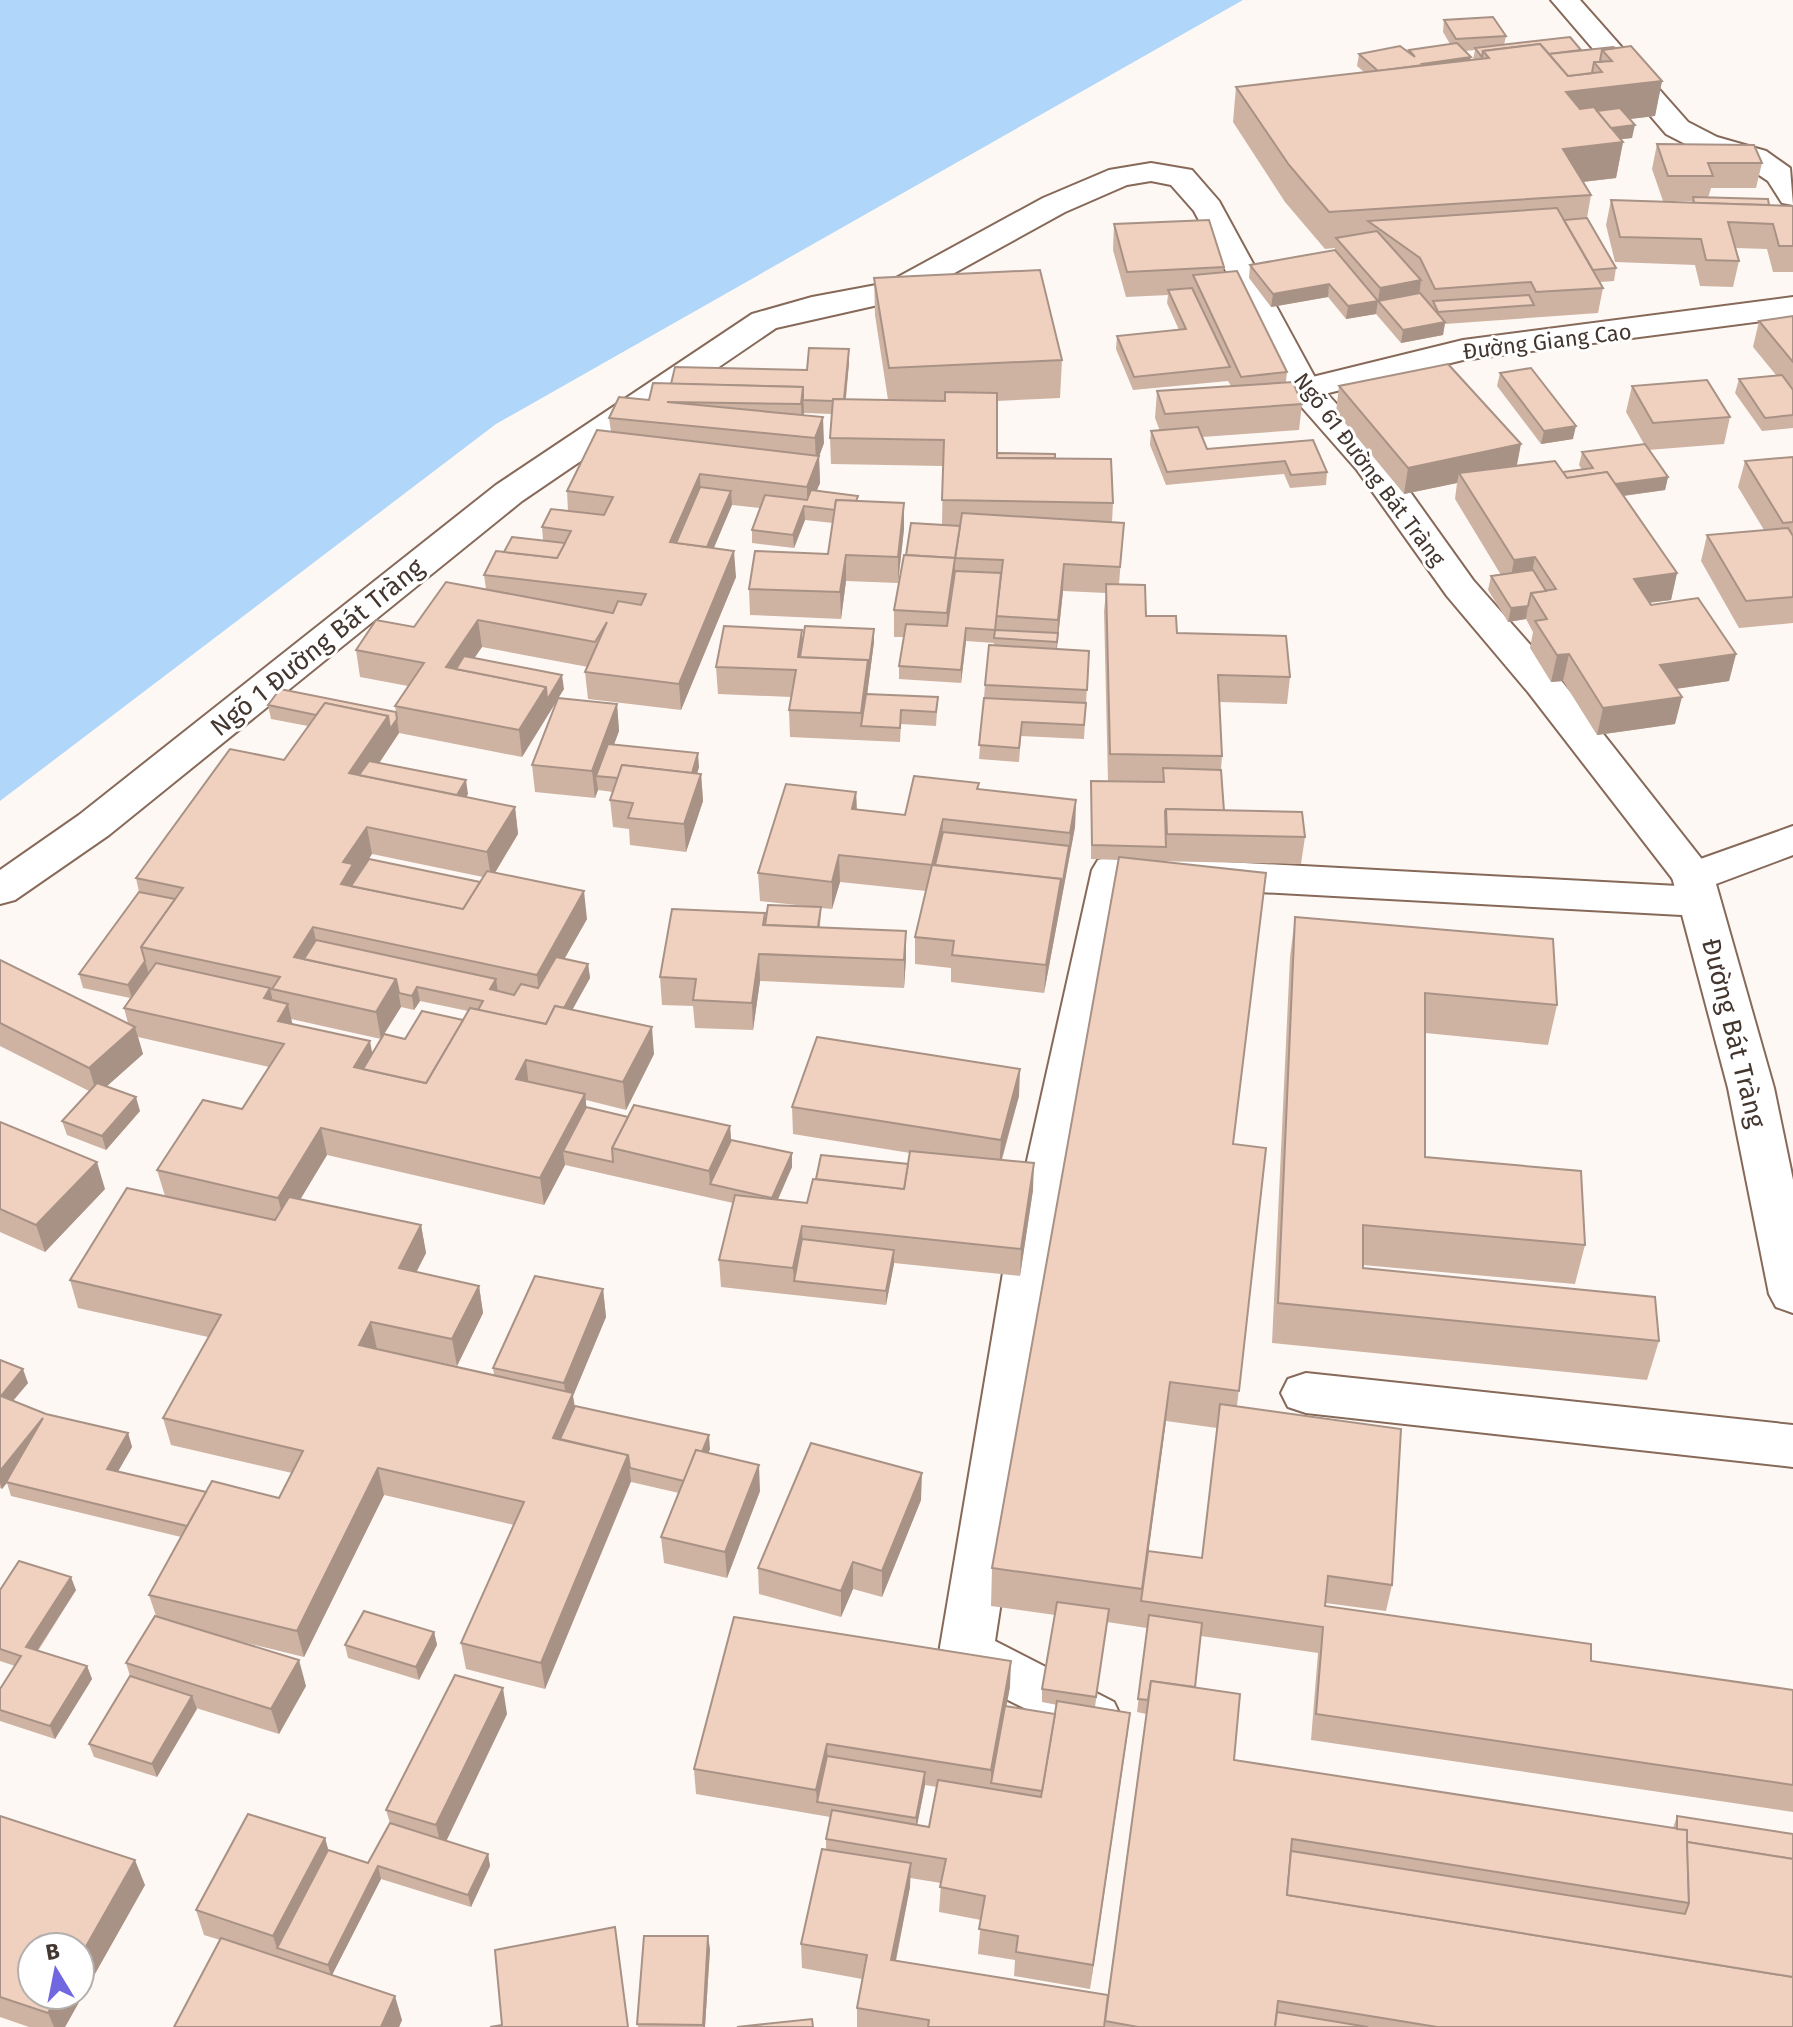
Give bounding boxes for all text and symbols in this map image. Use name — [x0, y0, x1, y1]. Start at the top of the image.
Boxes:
street label: Đường Giang Cao — [1461, 318, 1633, 365]
street label: Ngõ 61 Đường Bát Tràng — [1288, 367, 1451, 572]
street label: Ngõ 1 Đường Bát Tràng — [204, 552, 431, 743]
street label: Đường Bát Tràng — [1695, 935, 1772, 1132]
north arrow — [16, 1931, 96, 2011]
text: B — [44, 1937, 62, 1966]

